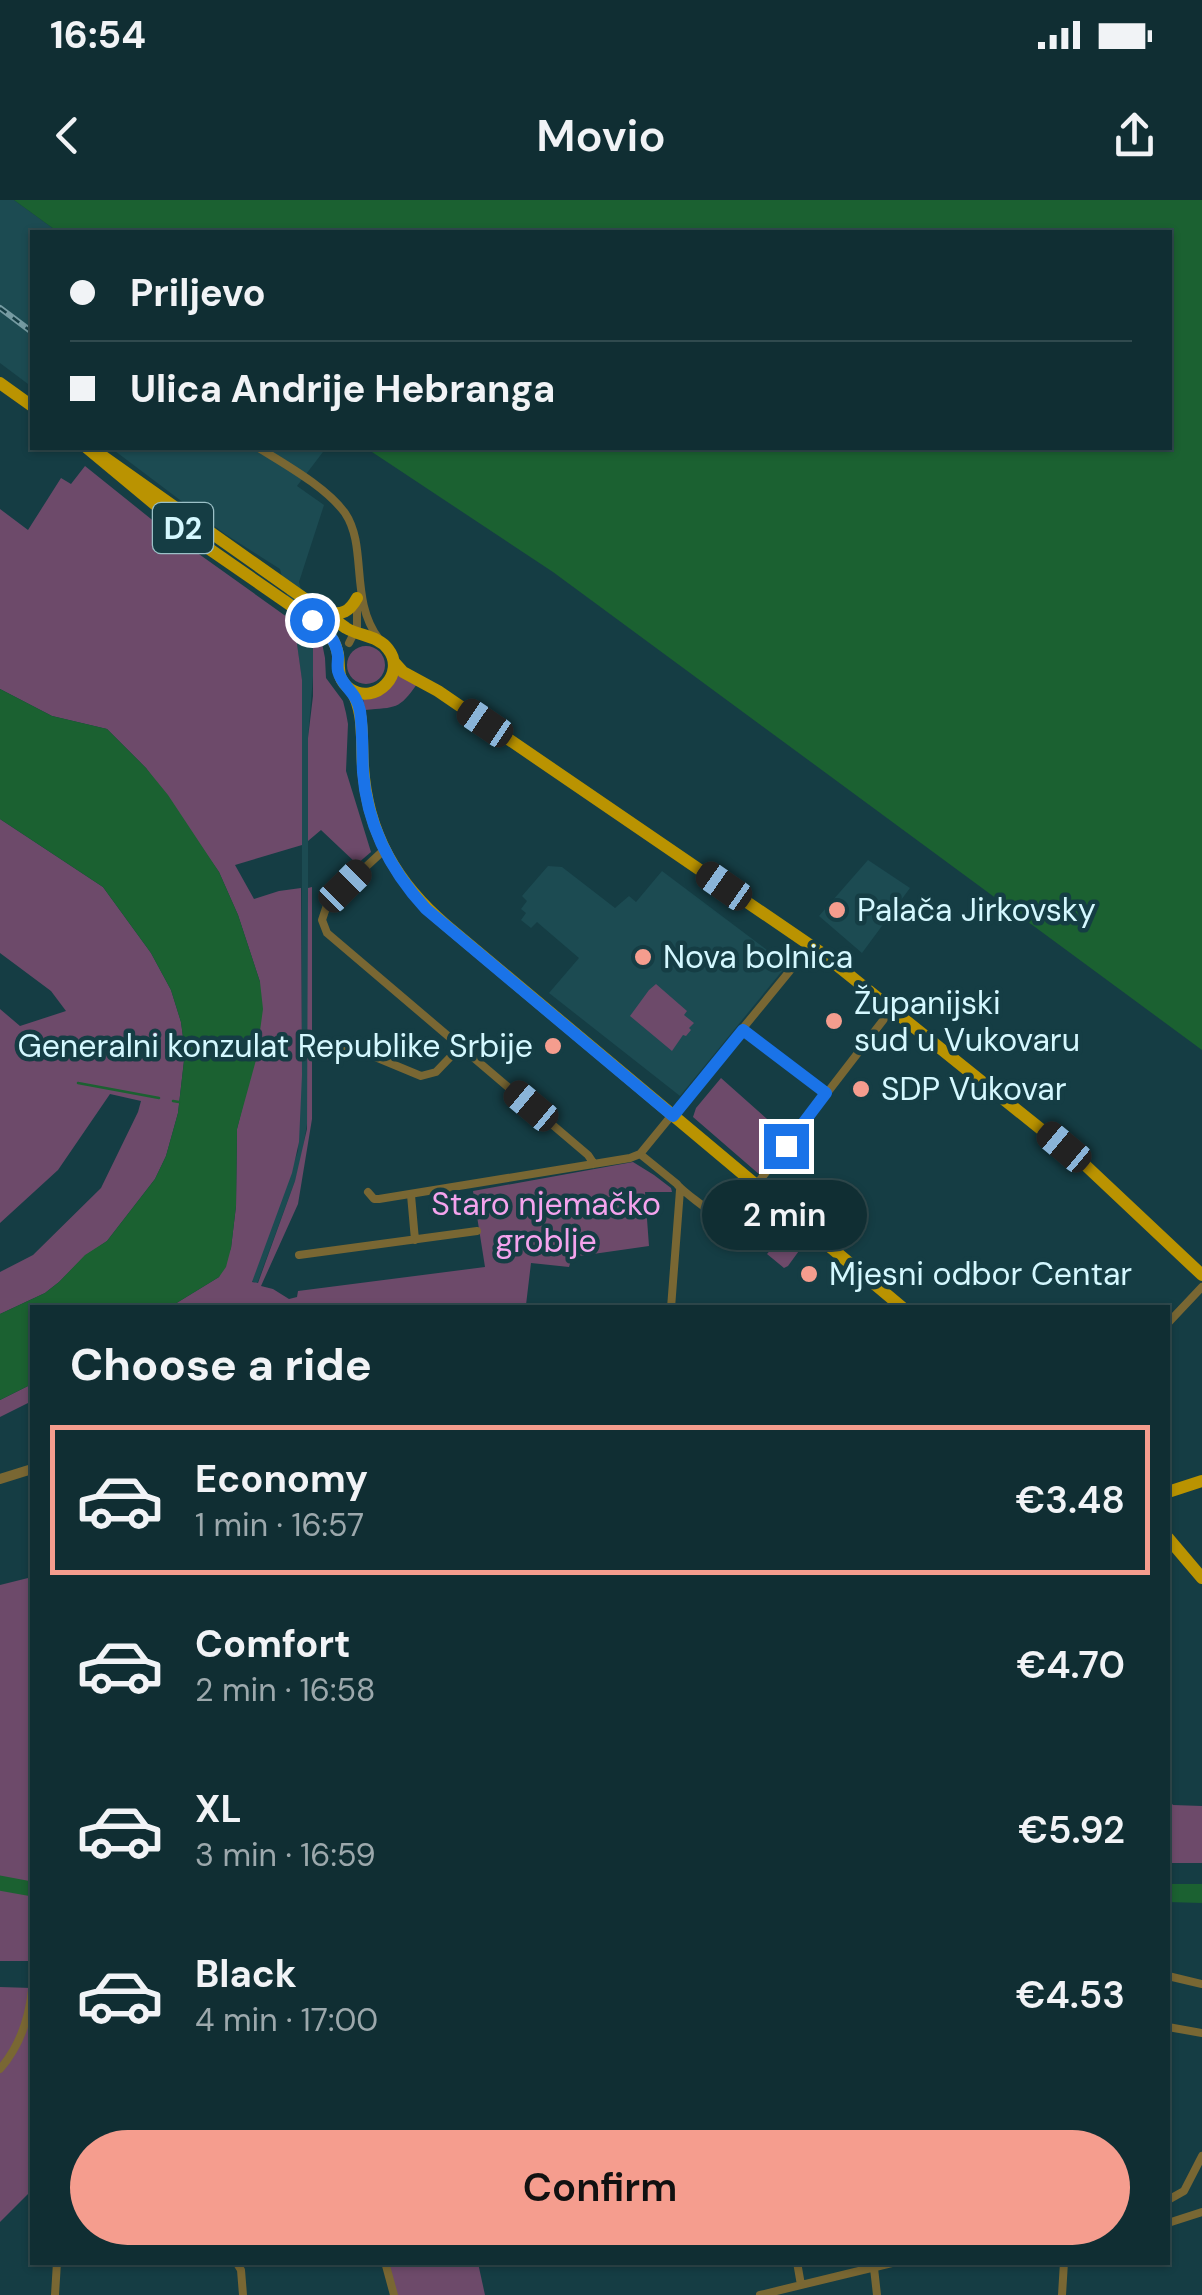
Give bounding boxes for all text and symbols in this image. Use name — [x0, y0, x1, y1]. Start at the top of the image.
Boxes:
text: 16:54 — [50, 10, 146, 60]
text: Movio — [536, 106, 666, 165]
icon: back — [40, 108, 95, 163]
icon: share — [1107, 108, 1162, 163]
text: Priljevo — [130, 268, 266, 318]
text: Ulica Andrije Hebranga — [130, 364, 555, 414]
road number: D2 — [153, 503, 213, 553]
route start — [290, 598, 335, 643]
car — [452, 694, 518, 752]
car — [313, 854, 377, 918]
car — [691, 857, 757, 915]
place label: Palača Jirkovsky — [857, 889, 1096, 931]
marker: Palača Jirkovsky — [826, 899, 848, 921]
place label: Nova bolnica — [663, 936, 853, 978]
marker: Nova bolnica — [632, 946, 654, 968]
place label: Županijski sud u Vukovaru — [854, 982, 1080, 1061]
marker: Županijski sud u Vukovaru — [823, 1010, 845, 1032]
place label: Generalni konzulat Republike Srbije — [17, 1025, 533, 1067]
marker: Generalni konzulat Republike Srbije — [542, 1035, 564, 1057]
place label: SDP Vukovar — [881, 1068, 1067, 1110]
car — [498, 1075, 564, 1137]
marker: SDP Vukovar — [850, 1078, 872, 1100]
car — [1031, 1116, 1097, 1178]
route end — [764, 1124, 809, 1169]
callout: 2 min — [704, 1181, 868, 1251]
park label: Staro njemačko groblje — [431, 1183, 661, 1262]
text: 2 min — [743, 1194, 826, 1236]
place label: Mjesni odbor Centar — [829, 1253, 1132, 1295]
marker: Mjesni odbor Centar — [798, 1263, 820, 1285]
text: Choose a ride — [70, 1335, 372, 1394]
text: Economy — [195, 1454, 368, 1504]
icon: car — [75, 1455, 165, 1545]
text: €3.48 — [1015, 1475, 1125, 1525]
text: 1 min · 16:57 — [195, 1504, 364, 1546]
text: Comfort — [195, 1619, 351, 1669]
icon: car — [75, 1620, 165, 1710]
text: €4.70 — [1017, 1640, 1125, 1690]
text: 2 min · 16:58 — [195, 1669, 375, 1711]
text: XL — [195, 1784, 242, 1834]
icon: car — [75, 1785, 165, 1875]
text: €5.92 — [1018, 1805, 1125, 1855]
text: 3 min · 16:59 — [195, 1834, 376, 1876]
text: Black — [195, 1949, 297, 1999]
icon: car — [75, 1950, 165, 2040]
text: €4.53 — [1016, 1970, 1125, 2020]
text: 4 min · 17:00 — [195, 1999, 378, 2041]
button: Confirm — [70, 2130, 1130, 2245]

